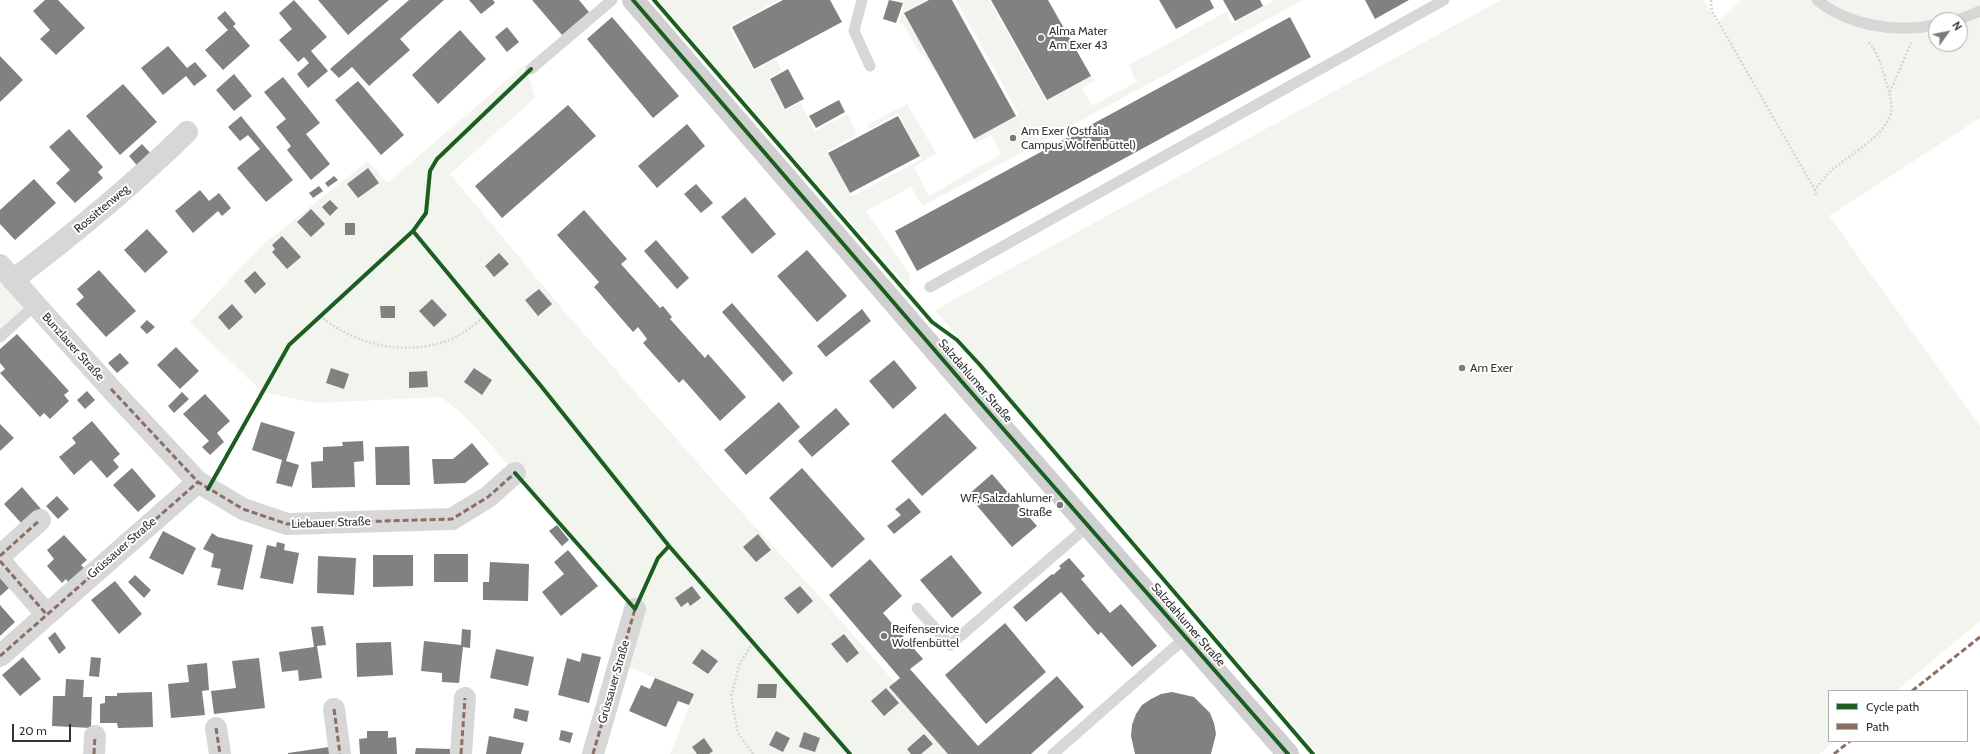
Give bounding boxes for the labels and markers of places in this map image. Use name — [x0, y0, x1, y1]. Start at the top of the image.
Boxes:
place label: Alma Mater Am Exer 43 — [1049, 24, 1108, 52]
marker: Alma Mater Am Exer 43 — [1036, 33, 1046, 43]
place label: Am Exer (Ostfalia Campus Wolfenbüttel) — [1021, 124, 1136, 152]
marker: Am Exer (Ostfalia Campus Wolfenbüttel) — [1008, 133, 1018, 143]
place label: Am Exer — [1470, 361, 1513, 375]
marker: Am Exer — [1457, 363, 1467, 373]
place label: WF, Salzdahlumer Straße — [960, 491, 1052, 519]
marker: WF, Salzdahlumer Straße — [1055, 500, 1065, 510]
place label: Reifenservice Wolfenbüttel — [892, 622, 959, 650]
marker: Reifenservice Wolfenbüttel — [879, 631, 889, 641]

